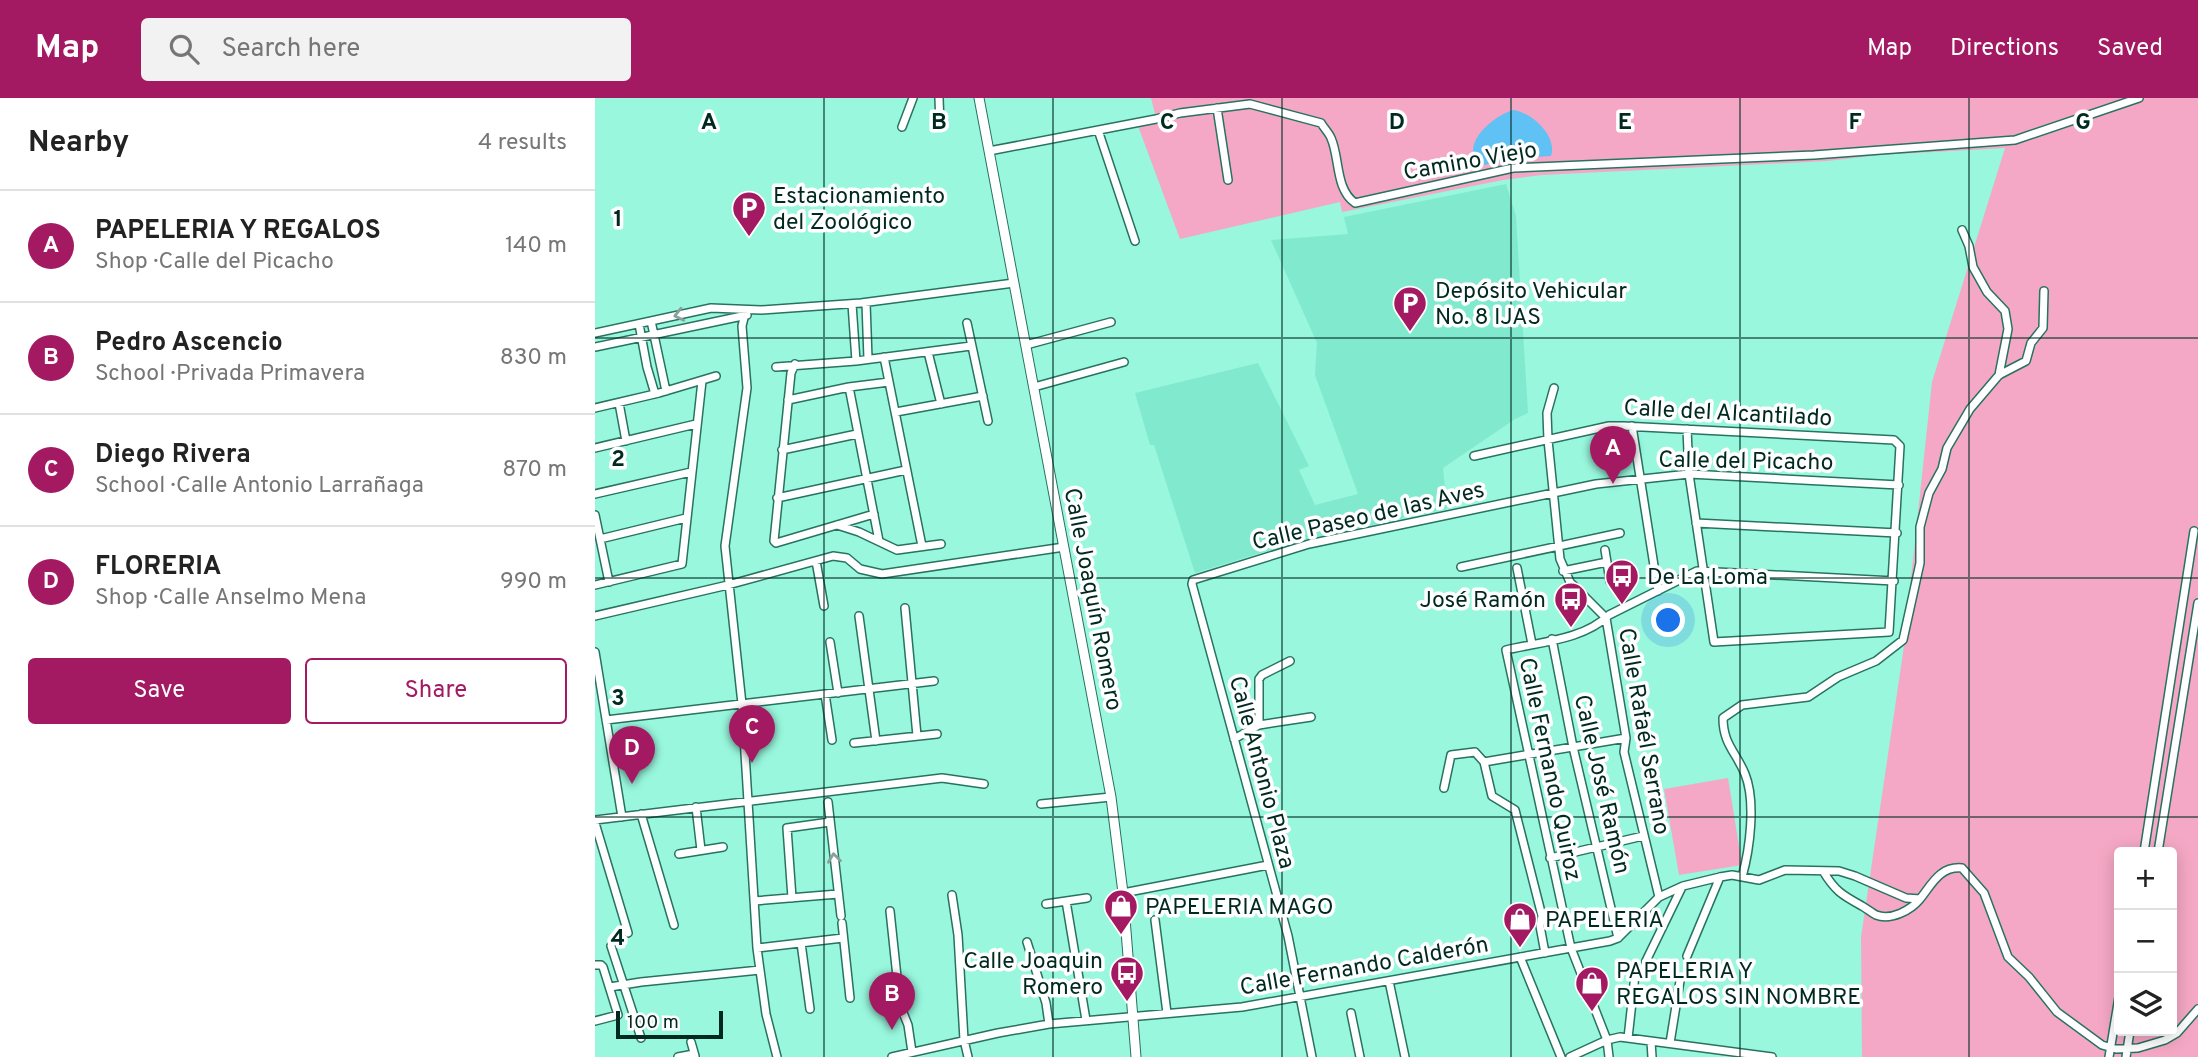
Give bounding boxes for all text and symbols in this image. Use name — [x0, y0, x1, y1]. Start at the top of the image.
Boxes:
search box — [141, 18, 631, 81]
text: Map — [35, 28, 99, 70]
icon: search — [165, 30, 203, 68]
text: Search here — [221, 33, 360, 66]
text: Map — [1867, 34, 1912, 64]
text: Directions — [1950, 34, 2059, 64]
text: Saved — [2097, 34, 2163, 64]
text: A — [701, 109, 717, 138]
text: B — [931, 109, 947, 138]
text: C — [1160, 109, 1174, 138]
text: D — [1389, 109, 1405, 138]
text: E — [1618, 109, 1632, 138]
text: F — [1848, 109, 1862, 138]
text: G — [2075, 109, 2091, 138]
text: Nearby — [28, 125, 129, 162]
text: 4 results — [478, 129, 567, 158]
street label: Camino Viejo — [1401, 136, 1539, 188]
place label: Estacionamiento del Zoológico — [773, 183, 945, 238]
parking icon: Estacionamiento del Zoológico — [730, 189, 768, 238]
text: 1 — [613, 206, 623, 235]
text: PAPELERIA Y REGALOS — [95, 215, 381, 248]
text: A — [43, 232, 59, 261]
text: 140 m — [505, 232, 567, 261]
text: Shop · Calle del Picacho — [95, 248, 334, 277]
place label: Depósito Vehicular No. 8 IJAS — [1435, 278, 1627, 333]
parking icon: Depósito Vehicular No. 8 IJAS — [1391, 284, 1429, 333]
one-way arrow — [673, 307, 685, 321]
text: Pedro Ascencio — [95, 327, 283, 360]
text: B — [43, 344, 59, 373]
text: 830 m — [500, 344, 567, 373]
text: School · Privada Primavera — [95, 360, 365, 389]
street label: Calle del Alcantilado — [1623, 395, 1833, 434]
pin: A — [1590, 426, 1636, 484]
text: Diego Rivera — [95, 439, 251, 472]
text: 2 — [611, 446, 625, 475]
street label: Calle del Picacho — [1658, 446, 1834, 479]
text: C — [44, 456, 58, 485]
text: 870 m — [502, 456, 567, 485]
text: School · Calle Antonio Larrañaga — [95, 472, 424, 501]
street label: Calle Paseo de las Aves — [1250, 477, 1488, 558]
street label: Calle Joaquín Romero — [1056, 486, 1127, 713]
text: FLORERIA — [95, 551, 221, 584]
bus stop icon: De La Loma — [1603, 557, 1641, 606]
place label: De La Loma — [1647, 564, 1768, 593]
text: D — [43, 568, 59, 597]
text: 990 m — [500, 568, 567, 597]
bus stop icon: José Ramón — [1552, 580, 1590, 629]
text: Shop · Calle Anselmo Mena — [95, 584, 366, 613]
place label: José Ramón — [1419, 587, 1546, 616]
your location — [1651, 603, 1685, 637]
street label: Calle Rafaél Serrano — [1610, 626, 1675, 837]
street label: Calle Fernando Quiroz — [1511, 655, 1586, 884]
button: Save — [28, 658, 291, 724]
button: Share — [305, 658, 567, 724]
street label: Calle Antonio Plaza — [1221, 673, 1300, 872]
text: 3 — [611, 685, 625, 714]
street label: Calle José Ramón — [1566, 692, 1635, 877]
pin: C — [729, 705, 775, 763]
pin: D — [609, 726, 655, 784]
map controls — [2114, 847, 2177, 1036]
button: + — [2114, 847, 2177, 910]
one-way arrow — [827, 852, 842, 864]
shop icon: PAPELERIA MAGO — [1102, 887, 1140, 936]
place label: PAPELERIA MAGO — [1145, 894, 1334, 923]
shop icon: PAPELERIA — [1501, 900, 1539, 949]
place label: PAPELERIA — [1545, 907, 1664, 936]
button: − — [2114, 910, 2177, 973]
text: 4 — [611, 925, 625, 954]
street label: Calle Fernando Calderón — [1238, 931, 1491, 1004]
place label: Calle Joaquin Romero — [963, 948, 1103, 1003]
bus stop icon: Calle Joaquin Romero — [1108, 954, 1146, 1003]
place label: PAPELERIA Y REGALOS SIN NOMBRE — [1616, 958, 1861, 1013]
shop icon: PAPELERIA Y REGALOS SIN NOMBRE — [1573, 964, 1611, 1013]
pin: B — [869, 972, 915, 1030]
button: layers — [2114, 973, 2177, 1036]
scale bar — [616, 1008, 723, 1040]
text: 100 m — [627, 1011, 679, 1035]

